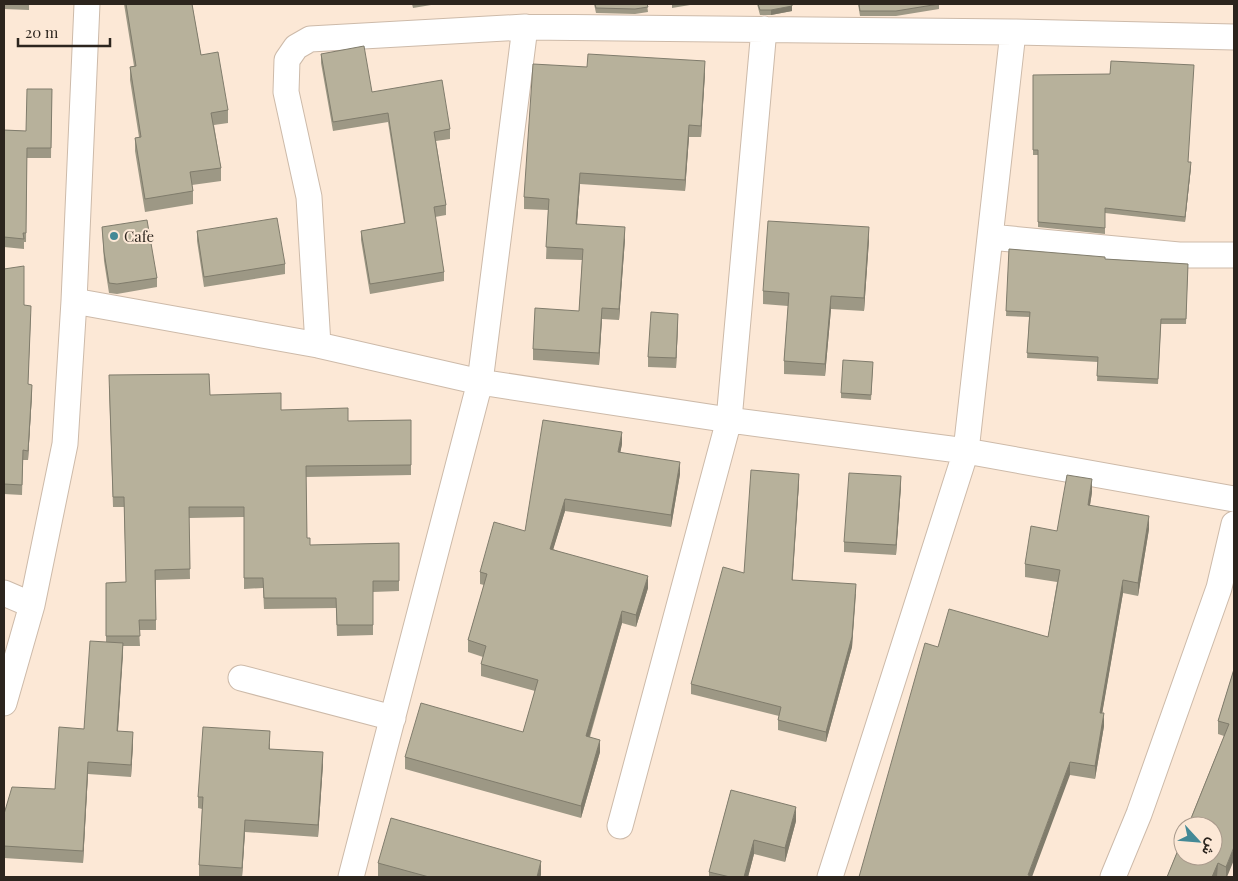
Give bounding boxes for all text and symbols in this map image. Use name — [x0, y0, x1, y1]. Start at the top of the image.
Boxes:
scale bar — [18, 15, 110, 47]
text: 20 m — [25, 22, 59, 42]
place label: Cafe — [124, 226, 154, 246]
marker: Cafe — [108, 230, 120, 242]
north arrow — [1173, 816, 1223, 866]
text: ش — [1198, 835, 1222, 859]

